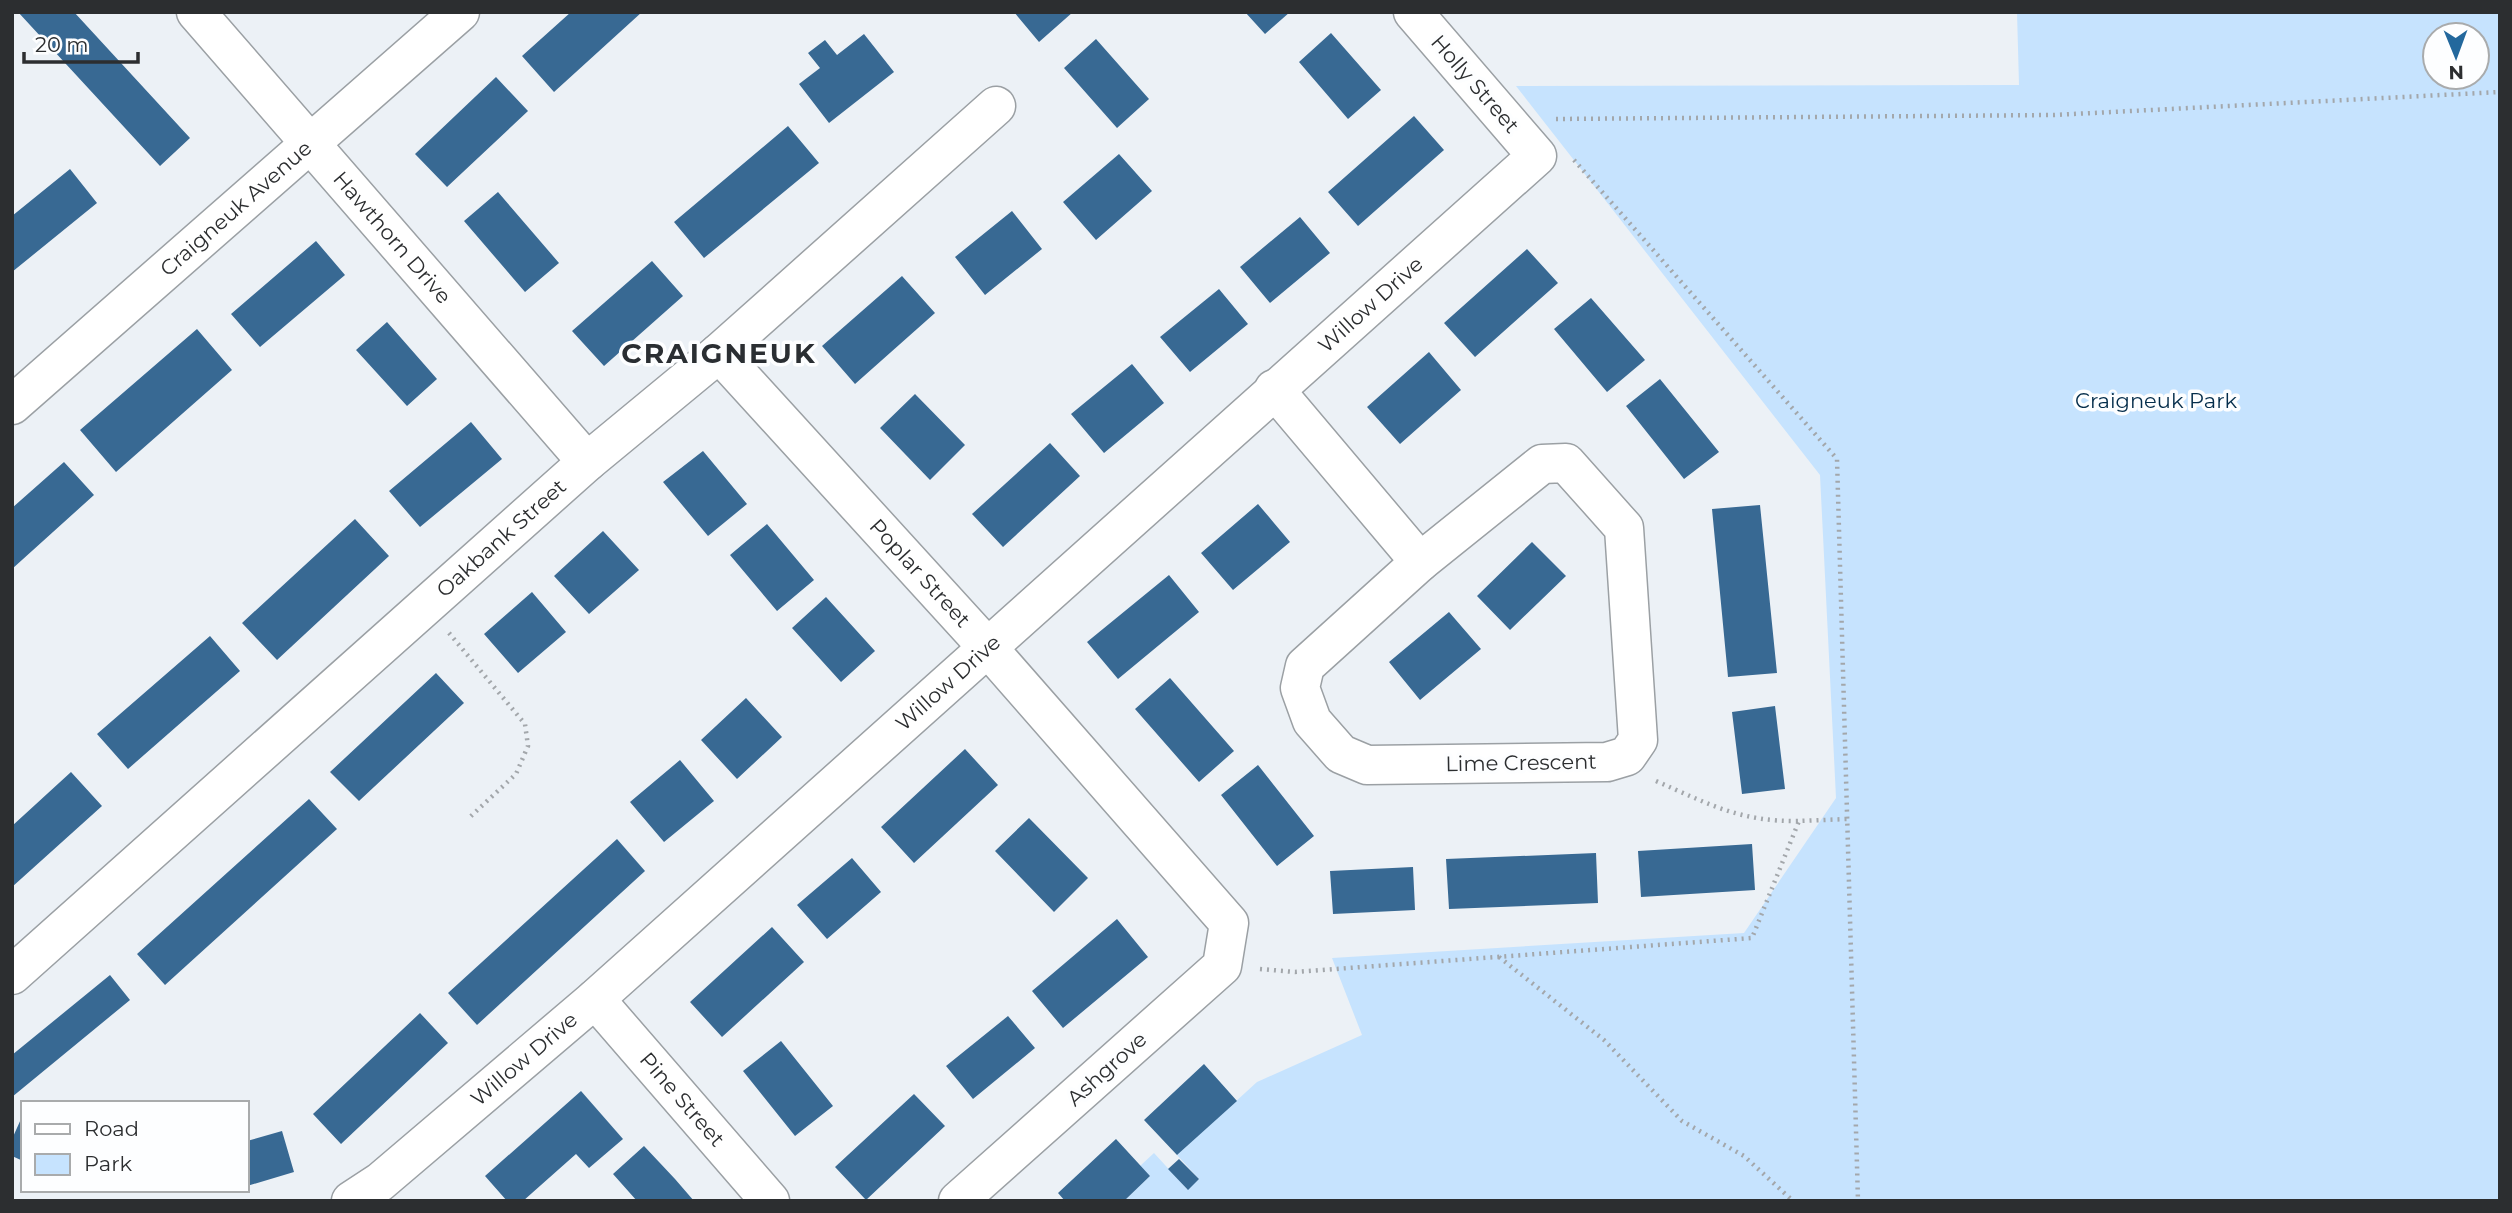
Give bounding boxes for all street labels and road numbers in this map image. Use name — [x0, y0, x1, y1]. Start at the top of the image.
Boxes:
street label: Holly Street — [1426, 29, 1525, 138]
street label: Craigneuk Avenue — [155, 135, 317, 281]
street label: Hawthorn Drive — [328, 166, 457, 309]
street label: Willow Drive — [1313, 251, 1428, 358]
street label: Oakbank Street — [431, 474, 571, 602]
street label: Poplar Street — [865, 514, 976, 632]
street label: Willow Drive — [890, 629, 1005, 736]
street label: Lime Crescent — [1445, 749, 1597, 776]
street label: Willow Drive — [466, 1007, 582, 1111]
street label: Ashgrove — [1062, 1026, 1152, 1111]
street label: Pine Street — [635, 1047, 730, 1151]

